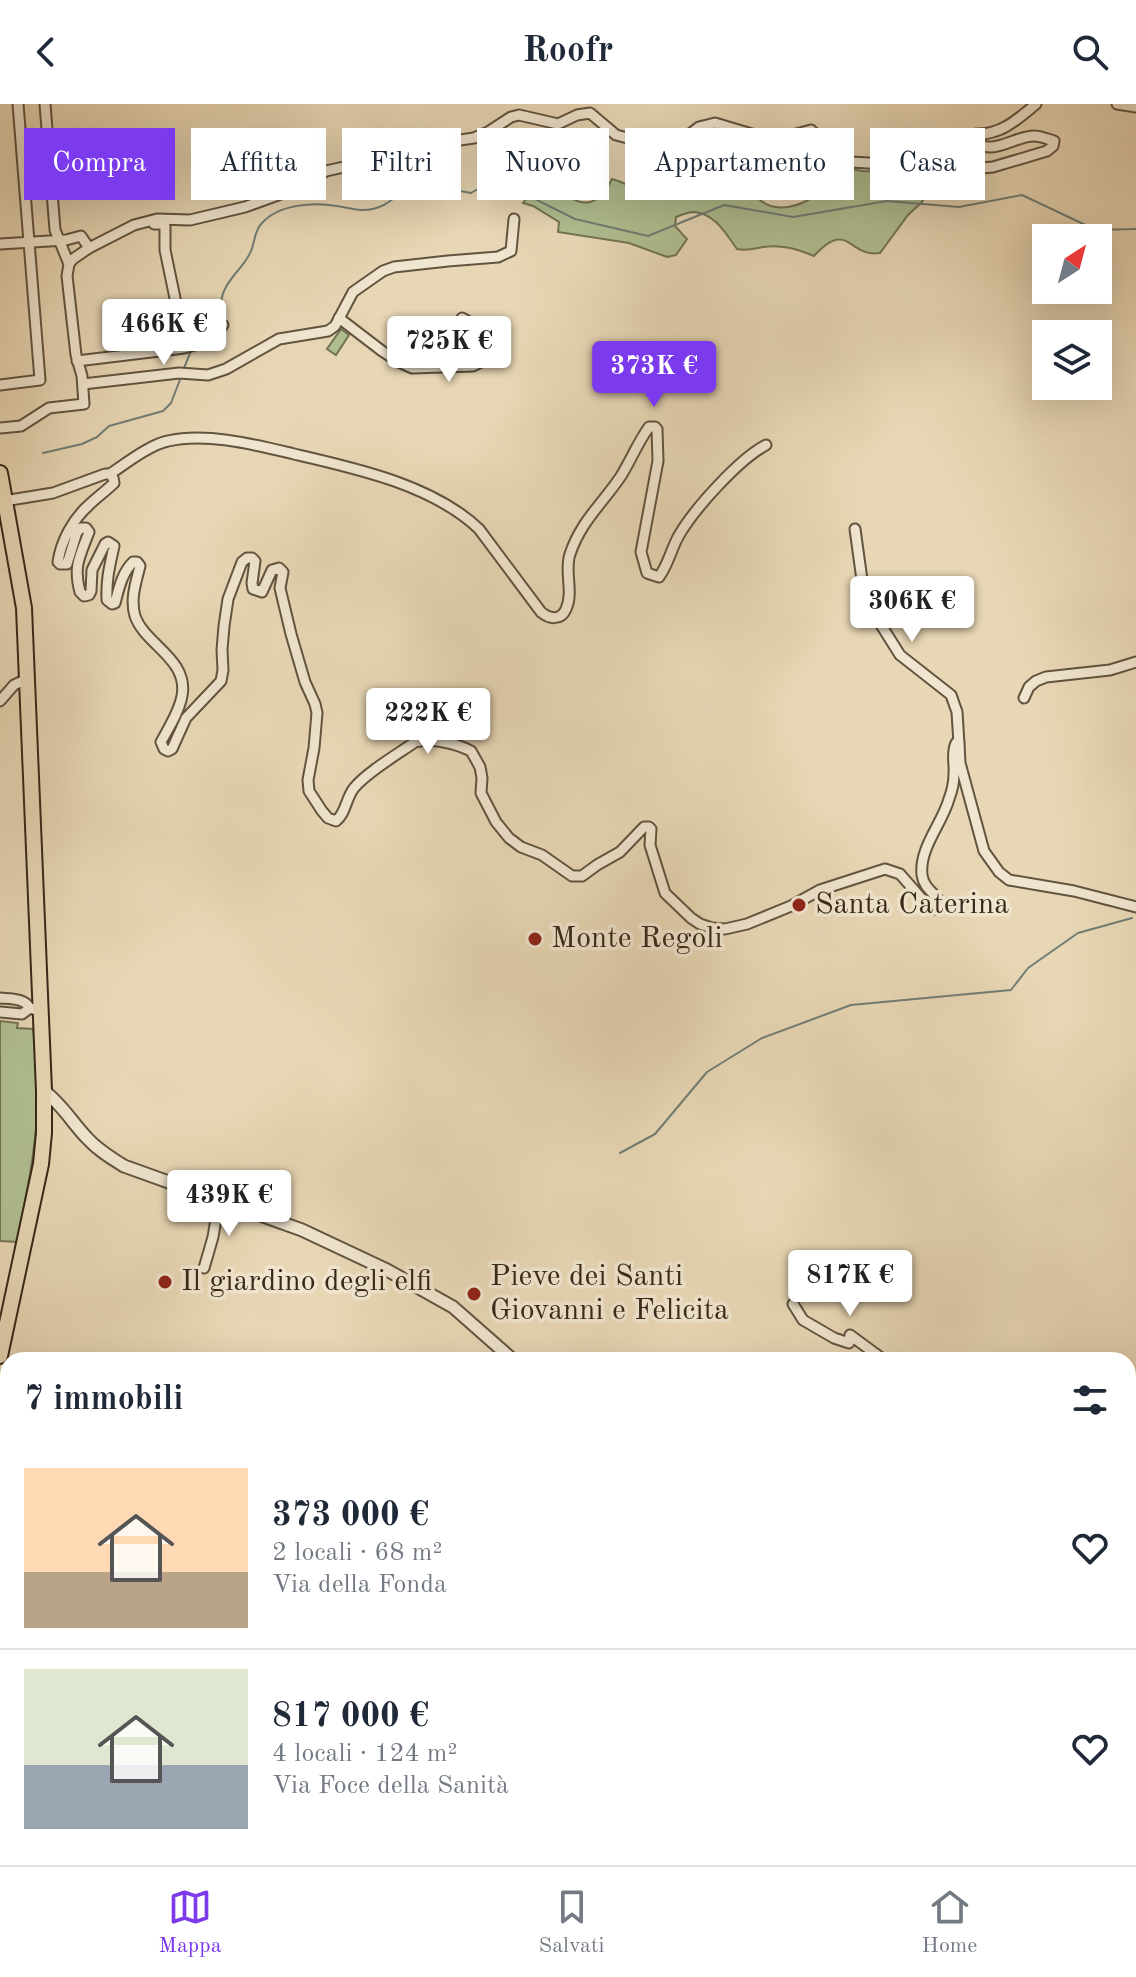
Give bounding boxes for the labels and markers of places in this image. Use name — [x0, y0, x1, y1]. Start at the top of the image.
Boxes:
pin: 466K € — [99, 299, 229, 367]
pin: 725K € — [384, 316, 514, 384]
pin: 373K € — [589, 341, 719, 409]
pin: 306K € — [847, 576, 977, 644]
pin: 222K € — [363, 688, 493, 756]
place label: Santa Caterina — [815, 890, 1009, 920]
marker: Santa Caterina — [790, 896, 808, 914]
place label: Monte Regoli — [551, 924, 722, 954]
marker: Monte Regoli — [526, 930, 544, 948]
pin: 439K € — [164, 1170, 294, 1238]
pin: 817K € — [785, 1250, 915, 1318]
place label: Pieve dei Santi Giovanni e Felicita — [490, 1262, 729, 1326]
place label: Il giardino degli elfi — [181, 1267, 432, 1297]
marker: Il giardino degli elfi — [156, 1273, 174, 1291]
marker: Pieve dei Santi Giovanni e Felicita — [465, 1285, 483, 1303]

